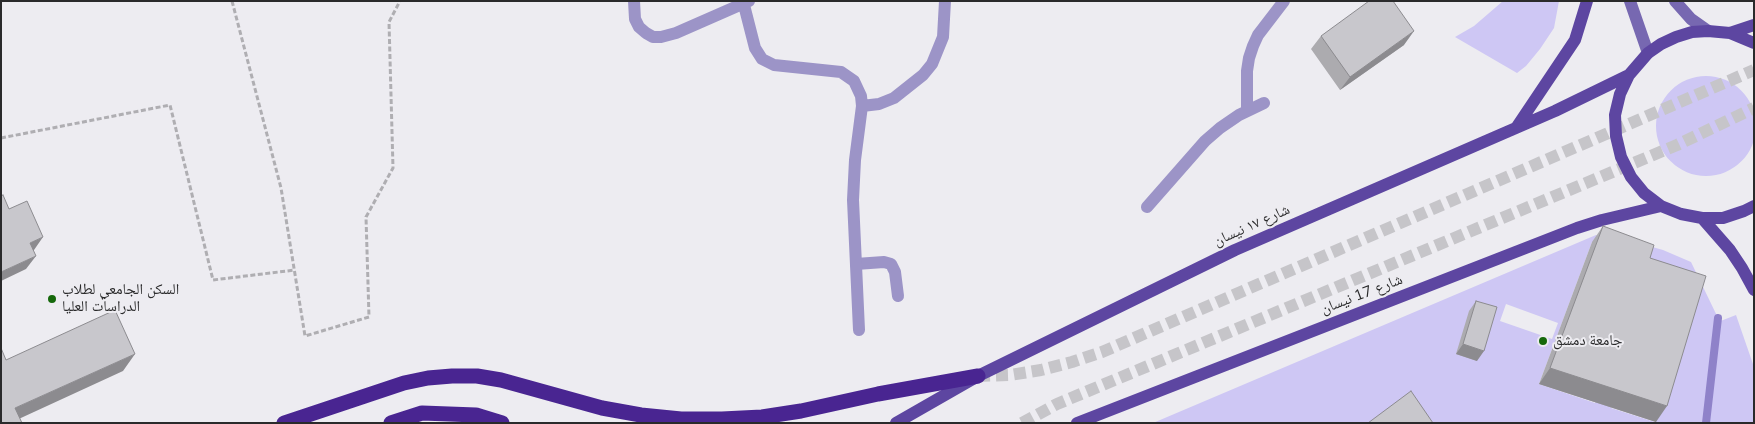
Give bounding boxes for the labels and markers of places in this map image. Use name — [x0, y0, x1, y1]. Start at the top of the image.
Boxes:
place label: السكن الجامعي لطلاب الدراسات العليا — [62, 281, 179, 316]
marker: السكن الجامعي لطلاب الدراسات العليا — [46, 293, 58, 305]
place label: جامعة دمشق — [1553, 332, 1623, 350]
marker: جامعة دمشق — [1537, 335, 1549, 347]

